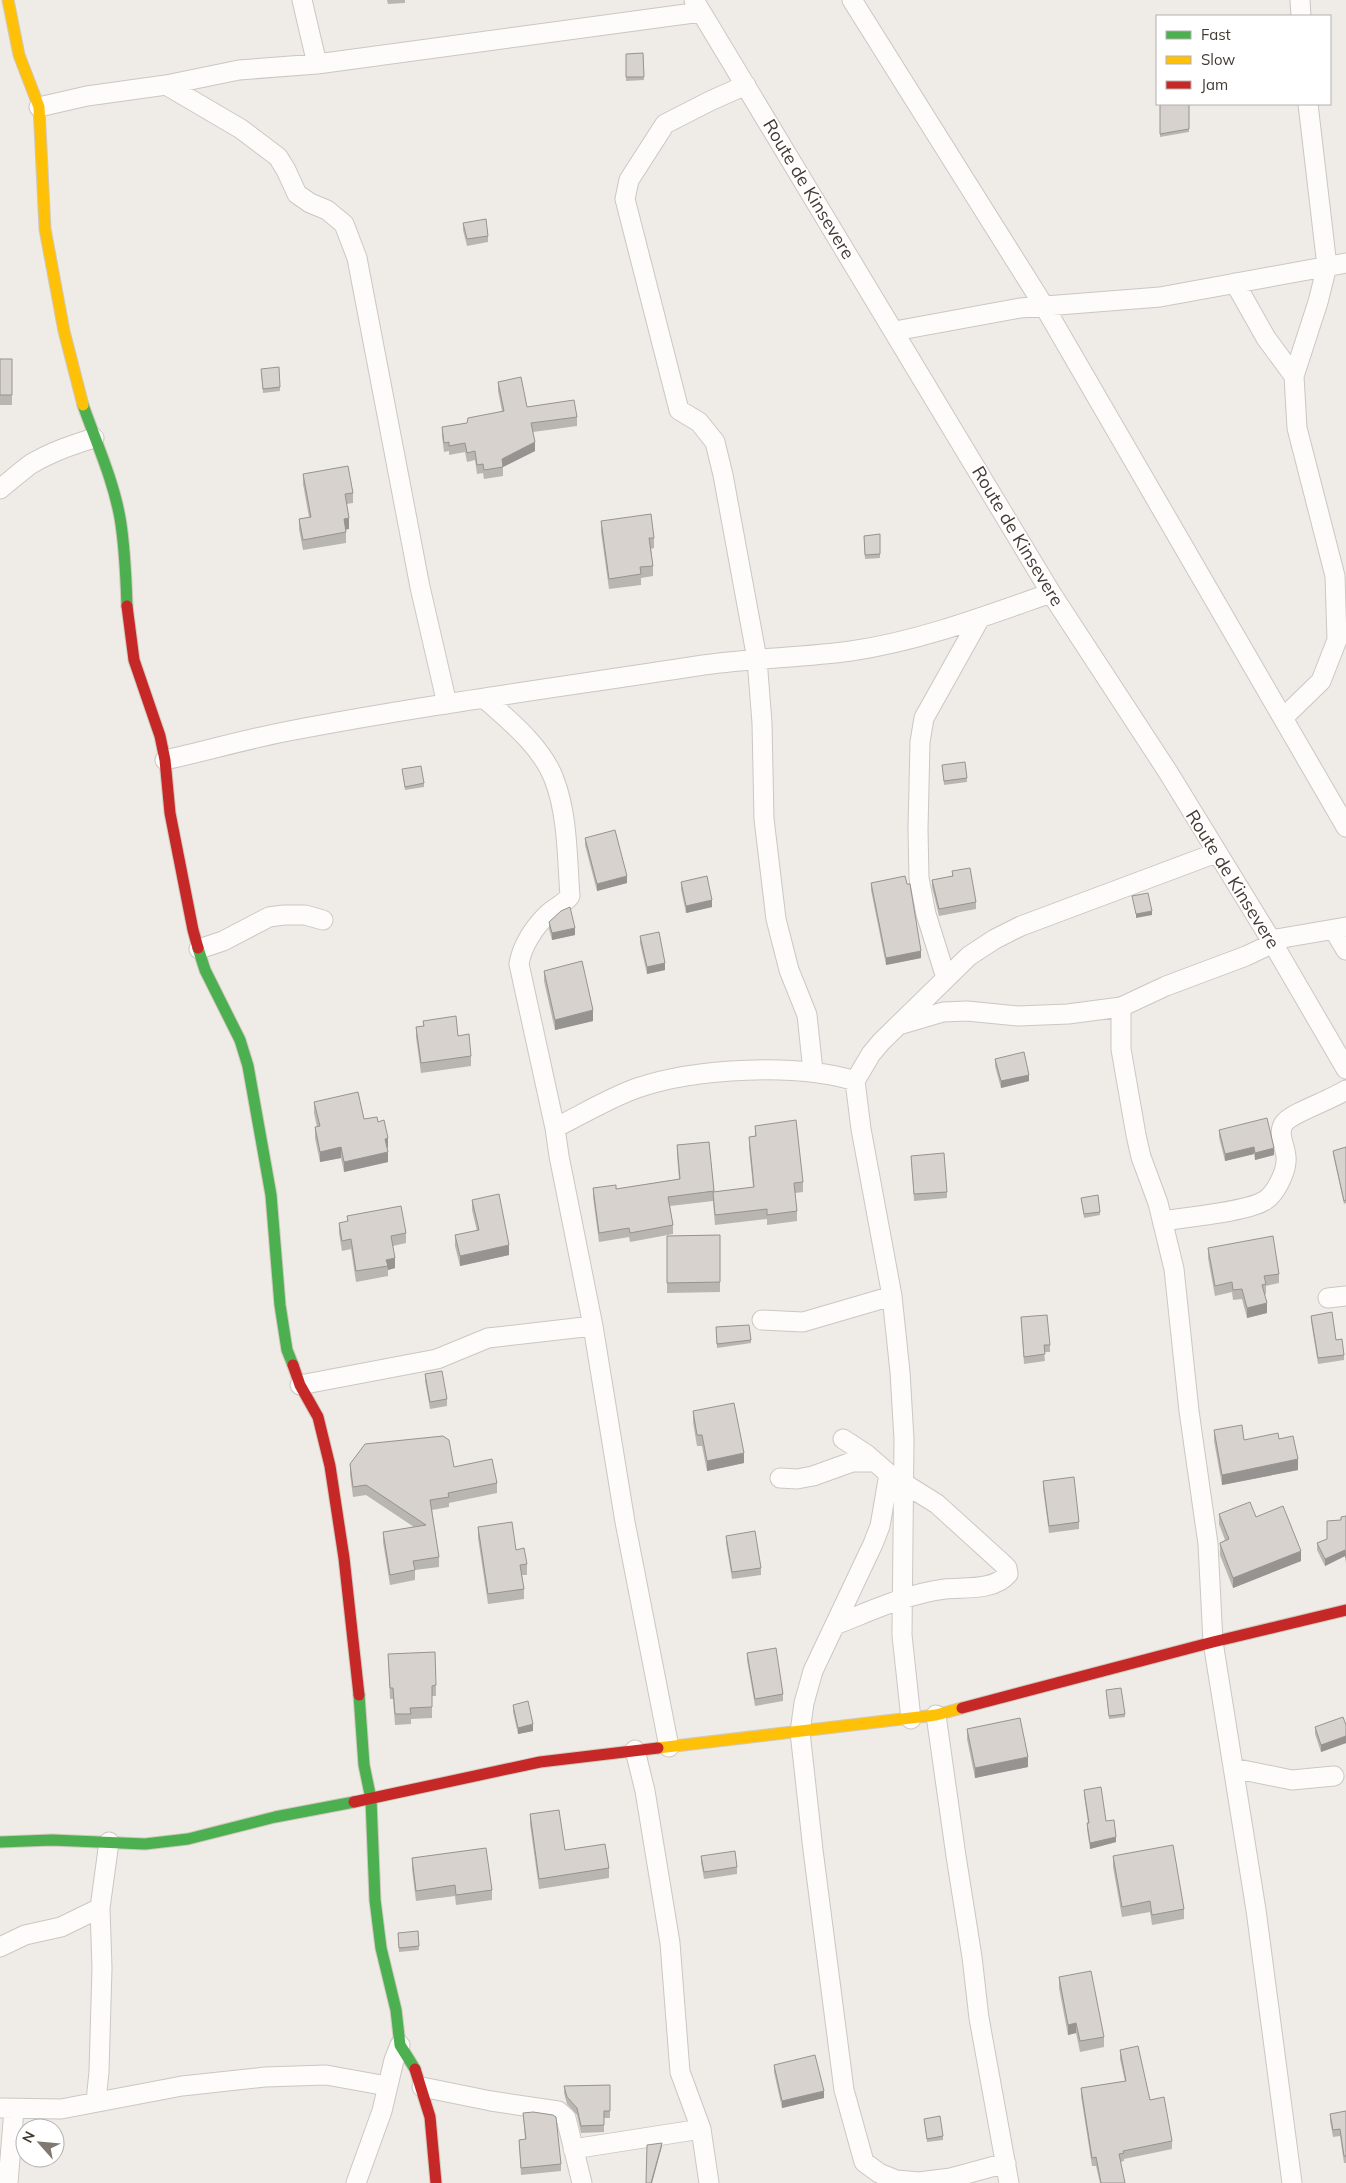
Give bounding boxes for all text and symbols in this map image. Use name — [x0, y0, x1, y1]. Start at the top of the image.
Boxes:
legend — [1156, 15, 1331, 105]
text: Fast — [1201, 25, 1231, 44]
text: Slow — [1201, 50, 1235, 69]
text: Jam — [1201, 75, 1228, 94]
street label: Route de Kinsevere — [758, 115, 860, 263]
street label: Route de Kinsevere — [967, 462, 1069, 610]
street label: Route de Kinsevere — [1181, 805, 1285, 953]
north arrow — [15, 2118, 65, 2168]
text: N — [18, 2128, 39, 2146]

